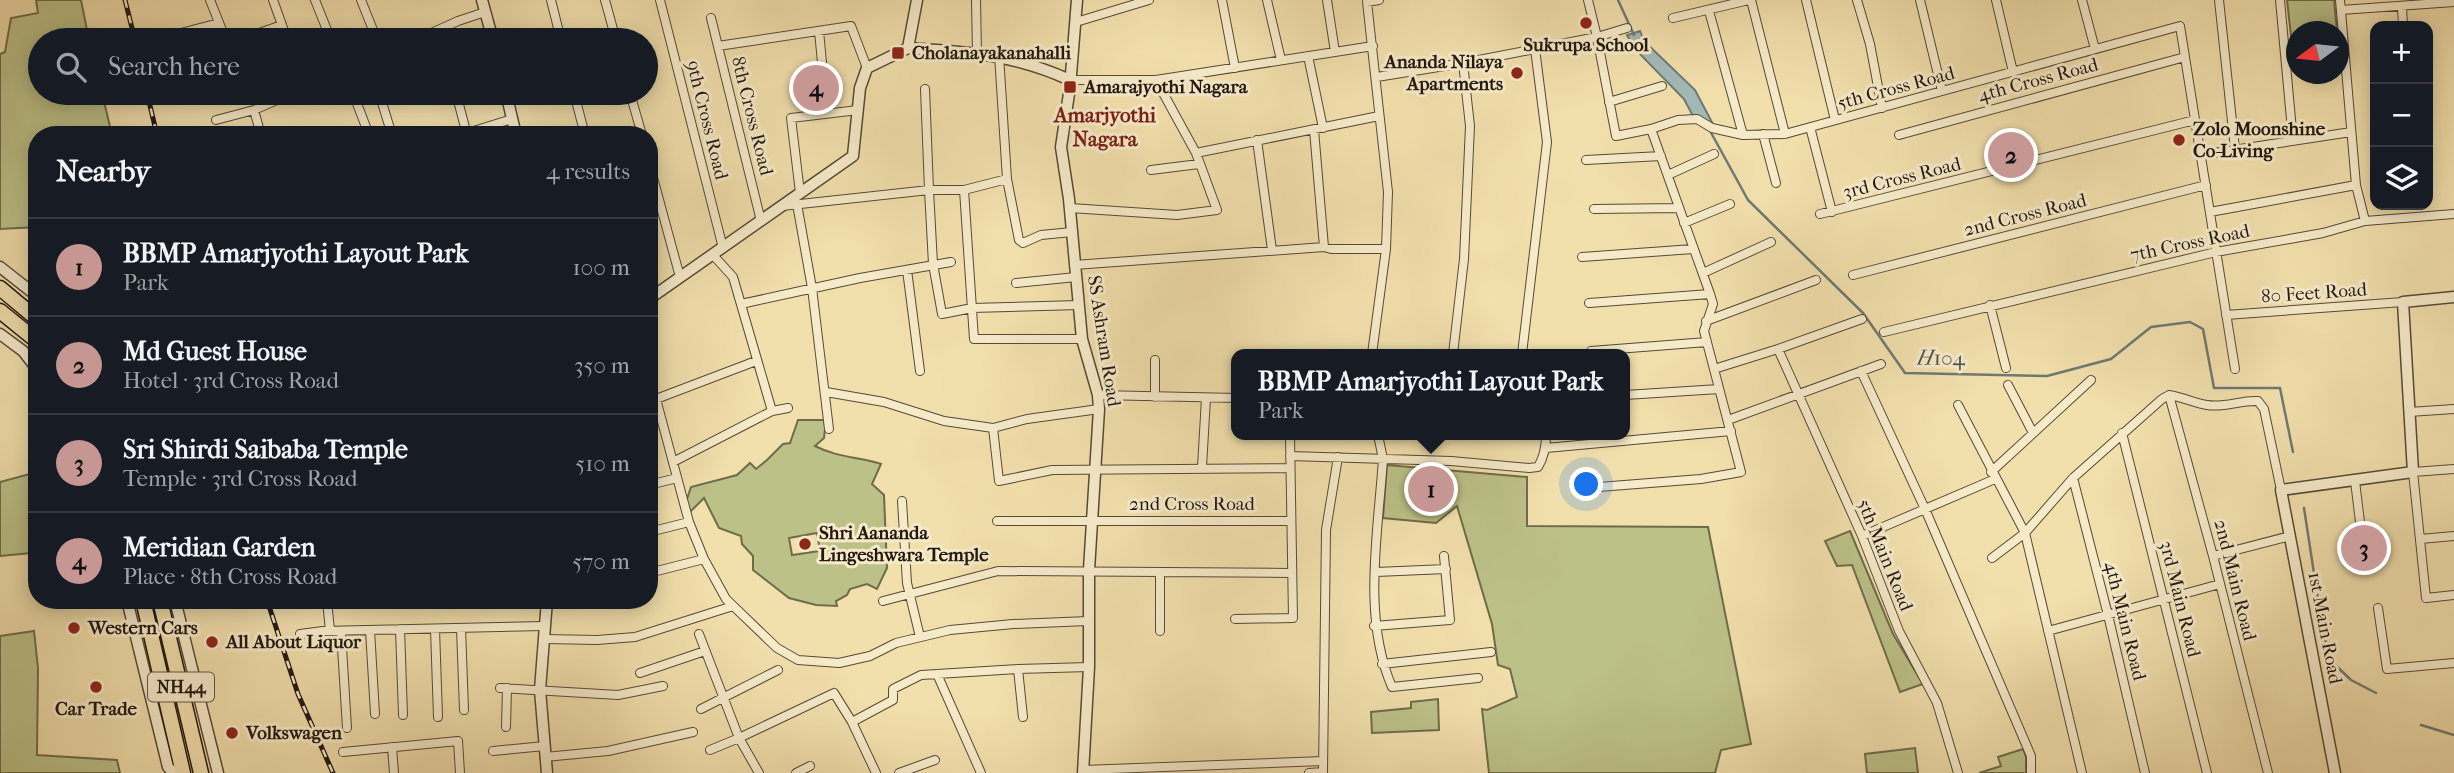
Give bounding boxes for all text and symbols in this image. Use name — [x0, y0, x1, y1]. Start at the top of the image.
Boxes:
marker: Sukrupa School — [1578, 15, 1594, 31]
north arrow — [2286, 21, 2349, 84]
map controls — [2370, 21, 2433, 210]
button: + — [2370, 21, 2433, 84]
search box — [28, 28, 658, 105]
place label: Sukrupa School — [1523, 34, 1649, 56]
place label: Cholanayakanahalli — [912, 42, 1071, 64]
marker: Cholanayakanahalli — [890, 45, 906, 61]
icon: search — [52, 48, 90, 86]
text: Search here — [108, 51, 240, 82]
place label: Ananda Nilaya Apartments — [1383, 51, 1504, 95]
street label: 4th Cross Road — [1976, 53, 2101, 107]
street label: 8th Cross Road — [727, 54, 778, 178]
street label: 9th Cross Road — [682, 58, 733, 183]
pin: 4 — [793, 62, 839, 114]
street label: 5th Cross Road — [1835, 62, 1958, 114]
marker: Ananda Nilaya Apartments — [1509, 65, 1525, 81]
place label: Amarajyothi Nagara — [1083, 76, 1249, 98]
marker: Amarajyothi Nagara — [1062, 79, 1078, 95]
button: − — [2370, 84, 2433, 147]
district label: Amarjyothi Nagara — [1052, 103, 1157, 151]
place label: Zolo Moonshine Co-Living — [2193, 118, 2326, 162]
pin: 2 — [1988, 129, 2034, 181]
marker: Zolo Moonshine Co-Living — [2171, 132, 2187, 148]
button: layers — [2370, 147, 2433, 210]
street label: 3rd Cross Road — [1841, 153, 1964, 203]
text: Nearby — [56, 154, 151, 189]
text: 4 results — [546, 158, 630, 185]
street label: 2nd Cross Road — [1961, 189, 2089, 241]
street label: 7th Cross Road — [2128, 219, 2252, 266]
text: BBMP Amarjyothi Layout Park — [123, 238, 468, 269]
text: 1 — [75, 254, 83, 281]
text: 100 m — [572, 254, 630, 281]
text: Park — [123, 269, 169, 296]
street label: SS Ashram Road — [1083, 274, 1125, 409]
street label: 80 Feet Road — [2260, 278, 2368, 308]
text: Md Guest House — [123, 336, 307, 367]
water label: H104 — [1916, 346, 1966, 371]
popup — [1231, 349, 1630, 440]
text: 2 — [73, 352, 85, 379]
text: 350 m — [574, 352, 630, 379]
text: BBMP Amarjyothi Layout Park — [1258, 366, 1603, 397]
text: Hotel · 3rd Cross Road — [123, 367, 339, 394]
text: Park — [1258, 397, 1304, 424]
text: Sri Shirdi Saibaba Temple — [123, 434, 408, 465]
text: 3 — [74, 450, 84, 477]
text: 510 m — [575, 450, 630, 477]
pin: 1 — [1408, 463, 1454, 515]
text: Temple · 3rd Cross Road — [123, 465, 358, 492]
your location — [1569, 467, 1603, 501]
street label: 2nd Cross Road — [1129, 493, 1256, 515]
street label: 5th Main Road — [1853, 496, 1918, 615]
street label: 2nd Main Road — [2209, 517, 2261, 644]
place label: Shri Aananda Lingeshwara Temple — [819, 522, 989, 566]
pin: 3 — [2341, 522, 2387, 574]
text: Meridian Garden — [123, 532, 316, 563]
marker: Shri Aananda Lingeshwara Temple — [797, 536, 813, 552]
street label: 3rd Main Road — [2155, 538, 2205, 660]
text: 4 — [72, 548, 86, 575]
text: 570 m — [572, 548, 630, 575]
street label: 4th Main Road — [2100, 559, 2151, 683]
text: Place · 8th Cross Road — [123, 563, 337, 590]
street label: 1st Main Road — [2303, 570, 2347, 687]
place label: Western Cars — [87, 617, 198, 639]
marker: Western Cars — [66, 620, 82, 636]
place label: All About Liquor — [225, 631, 362, 653]
marker: All About Liquor — [204, 634, 220, 650]
road number: NH44 — [148, 672, 214, 702]
marker: Car Trade — [88, 679, 104, 695]
place label: Car Trade — [55, 698, 138, 720]
place label: Volkswagen — [245, 722, 343, 744]
marker: Volkswagen — [224, 725, 240, 741]

